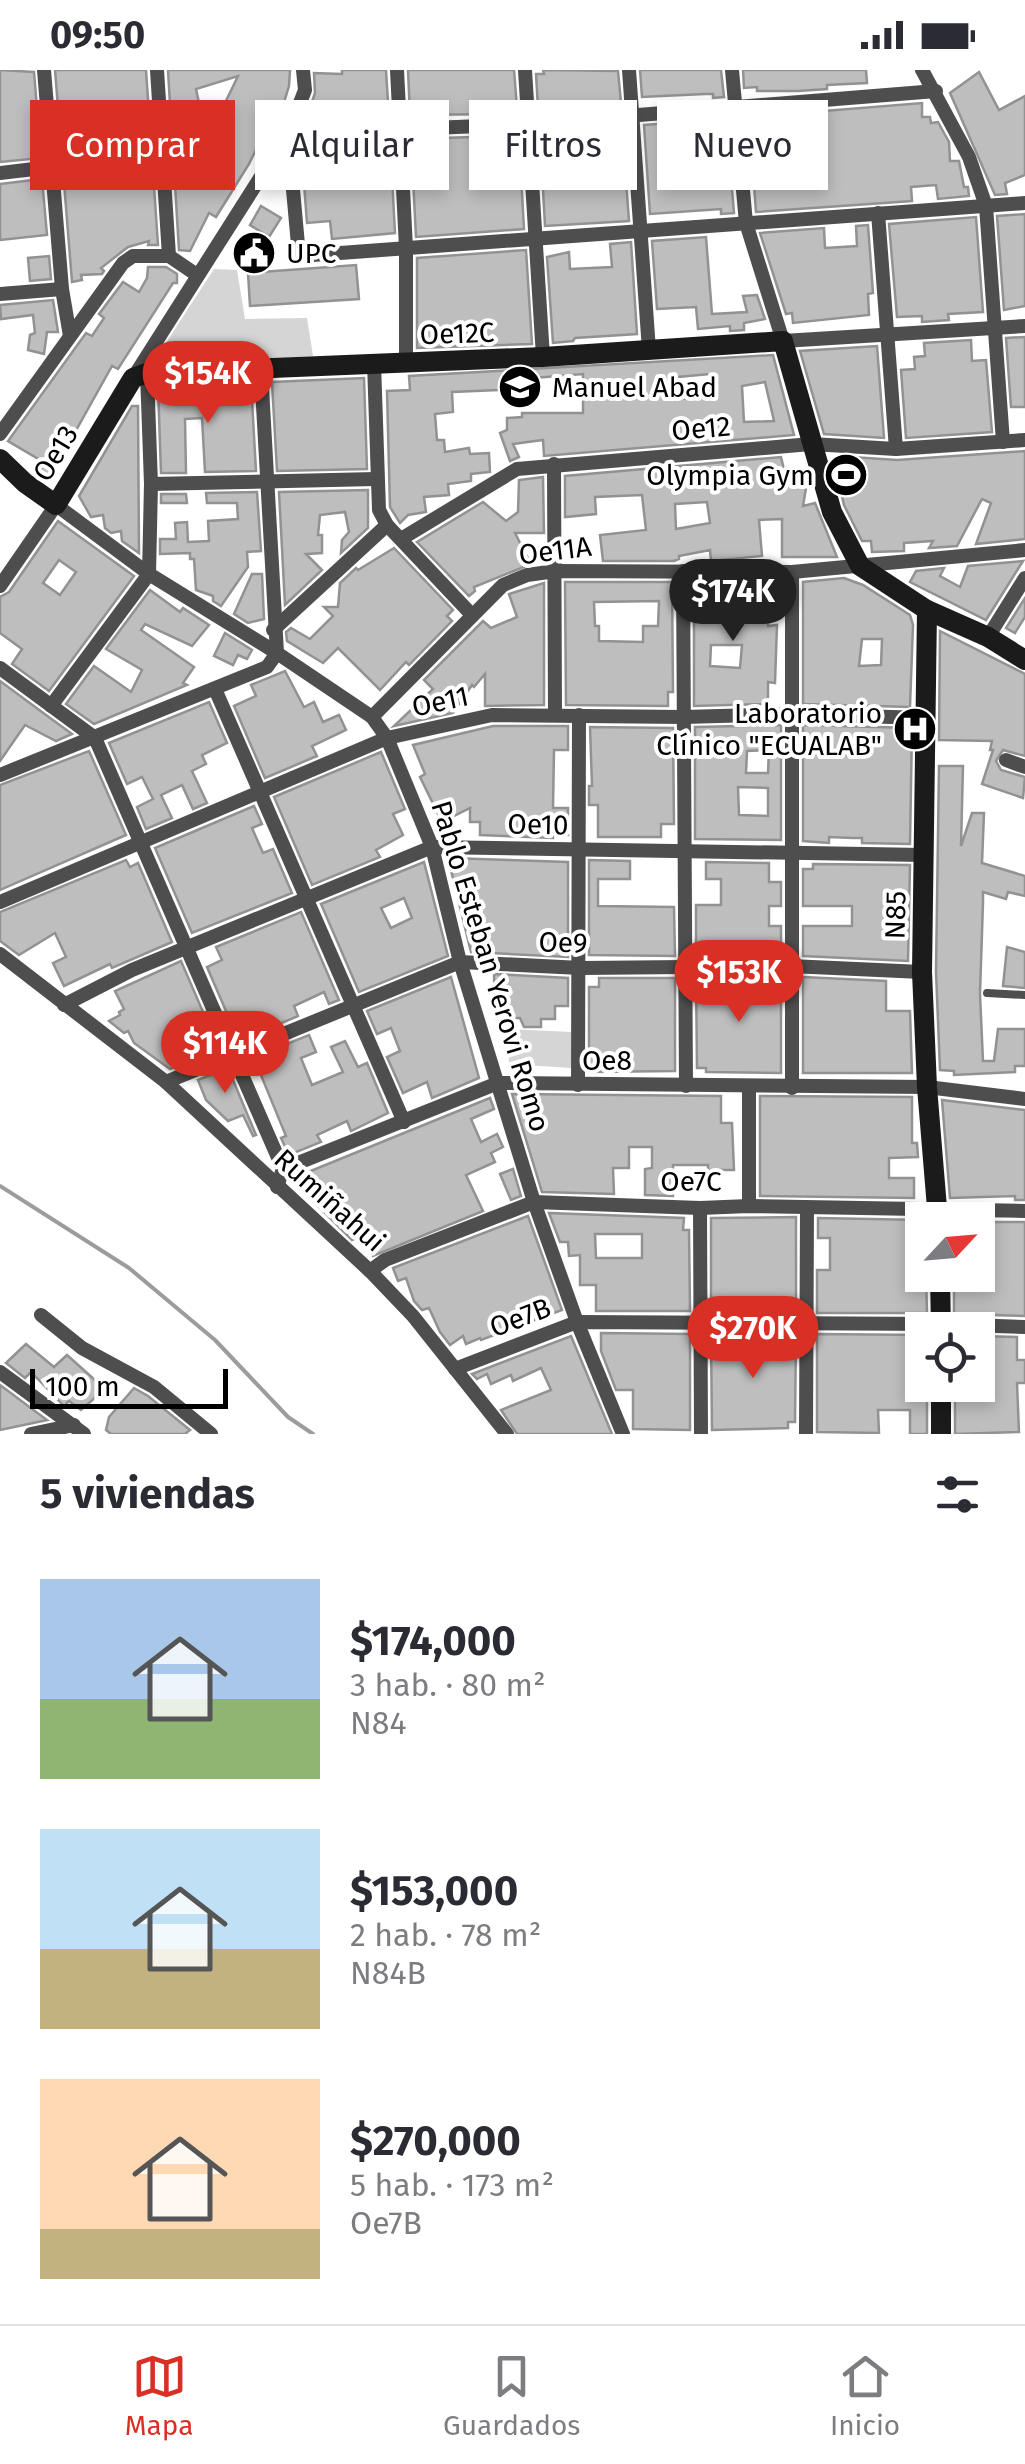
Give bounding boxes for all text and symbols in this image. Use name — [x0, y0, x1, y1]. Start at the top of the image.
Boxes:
text: 09:50 — [50, 12, 145, 58]
chip: Comprar — [30, 100, 235, 190]
chip: Alquilar — [255, 100, 449, 190]
chip: Filtros — [469, 100, 637, 190]
chip: Nuevo — [657, 100, 828, 190]
public building icon: UPC — [231, 230, 277, 276]
place label: UPC — [286, 237, 337, 270]
street label: Oe12C — [419, 316, 495, 351]
pin: $154K — [138, 341, 278, 426]
text: $154K — [165, 354, 251, 392]
school or university icon: Manuel Abad — [497, 364, 543, 410]
place label: Manuel Abad — [552, 371, 717, 404]
street label: Oe12 — [670, 409, 732, 448]
street label: Oe13 — [26, 419, 85, 487]
sports icon: Olympia Gym — [823, 452, 869, 498]
place label: Olympia Gym — [646, 459, 814, 492]
street label: Oe11A — [517, 530, 593, 571]
pin: $174K — [663, 559, 803, 644]
text: $174K — [691, 572, 775, 610]
street label: Oe11 — [409, 679, 471, 724]
place label: Laboratorio Clínico "ECUALAB" — [656, 697, 882, 762]
hospital icon: Laboratorio Clínico "ECUALAB" — [892, 706, 938, 752]
street label: Pablo Esteban Yerovi Romo — [424, 797, 557, 1136]
street label: Oe10 — [507, 807, 569, 842]
street label: N85 — [879, 890, 912, 940]
street label: Oe9 — [538, 925, 588, 960]
pin: $153K — [669, 940, 809, 1025]
text: $153K — [696, 953, 782, 991]
pin: $114K — [155, 1011, 295, 1096]
text: $114K — [183, 1024, 267, 1062]
street label: Oe8 — [582, 1044, 632, 1077]
street label: Rumiñahui — [268, 1142, 392, 1259]
street label: Oe7C — [660, 1165, 722, 1198]
north arrow — [905, 1202, 995, 1292]
map controls — [905, 1202, 995, 1402]
street label: Oe7B — [485, 1291, 555, 1344]
pin: $270K — [683, 1296, 823, 1381]
text: $270K — [709, 1309, 797, 1347]
button: locate — [905, 1312, 995, 1402]
scale bar — [30, 1364, 228, 1408]
text: 100 m — [45, 1370, 120, 1403]
icon: filters — [930, 1467, 985, 1522]
text: 5 viviendas — [40, 1469, 255, 1519]
text: $174,000 — [350, 1616, 516, 1666]
icon: home — [120, 1619, 240, 1739]
text: 3 hab. · 80 m² — [350, 1666, 546, 1704]
text: N84 — [350, 1704, 407, 1742]
text: $153,000 — [350, 1866, 518, 1916]
icon: home — [120, 1869, 240, 1989]
text: 2 hab. · 78 m² — [350, 1916, 541, 1954]
text: N84B — [350, 1954, 426, 1992]
text: $270,000 — [350, 2116, 521, 2166]
icon: home — [120, 2119, 240, 2239]
text: 5 hab. · 173 m² — [350, 2166, 554, 2204]
text: Oe7B — [350, 2204, 422, 2242]
tab: Mapa — [125, 2349, 193, 2442]
tab: Guardados — [443, 2349, 580, 2442]
tab: Inicio — [830, 2349, 900, 2442]

